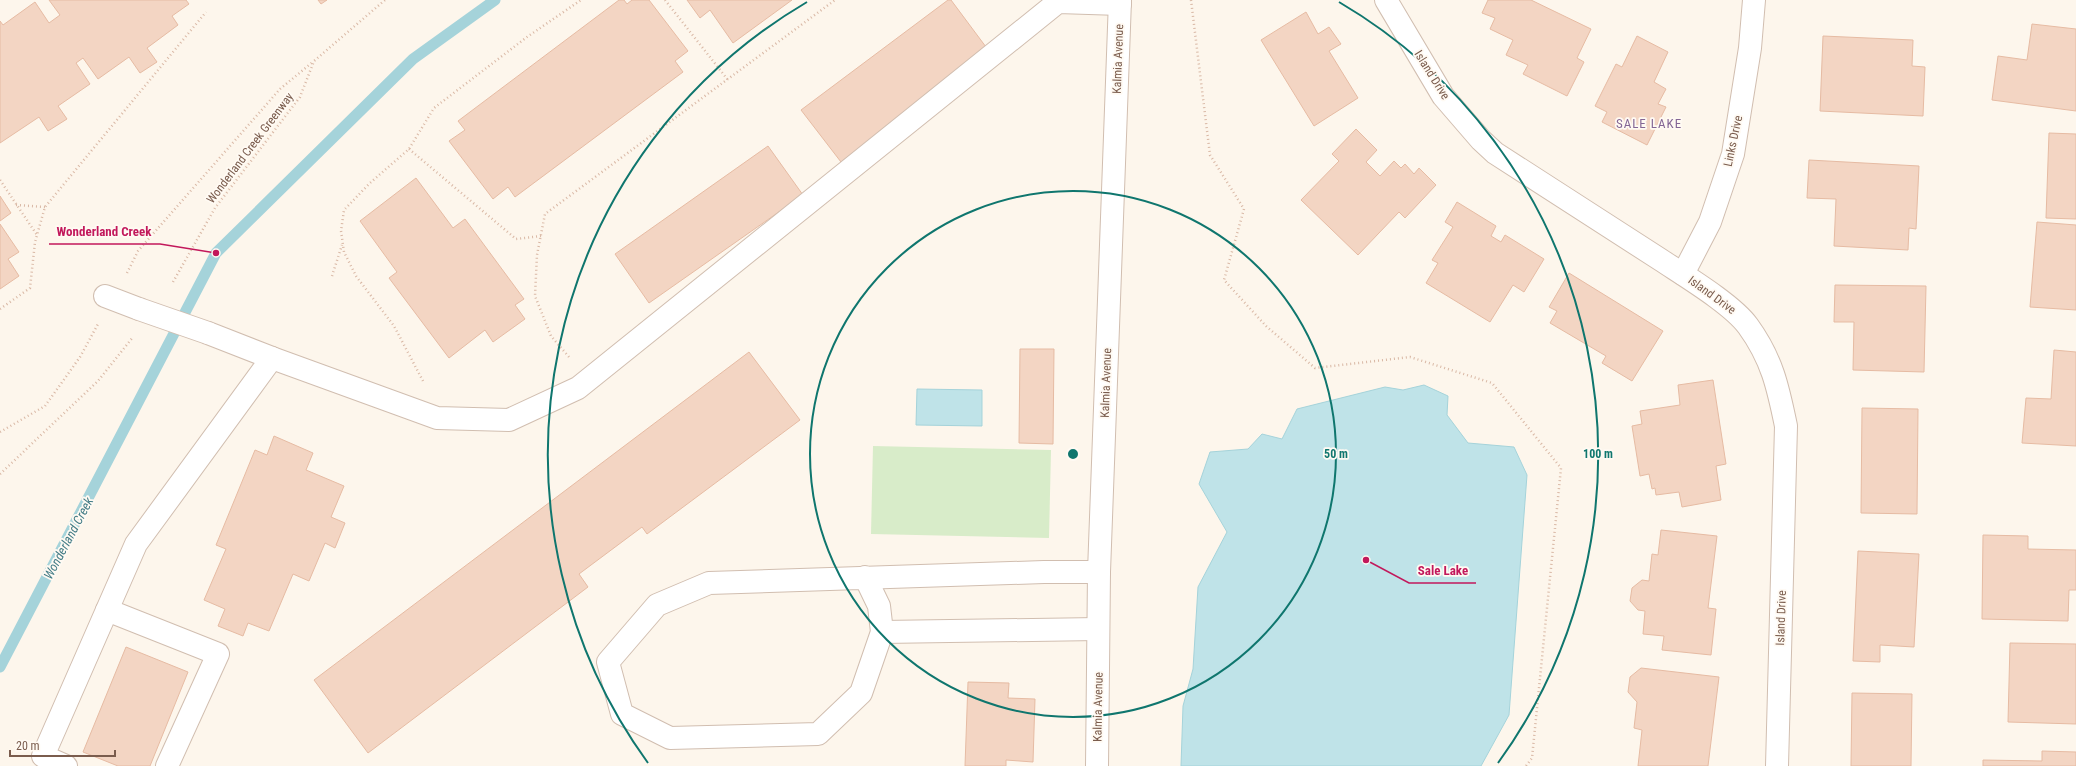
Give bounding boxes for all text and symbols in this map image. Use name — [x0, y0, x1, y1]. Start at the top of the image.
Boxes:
street label: Kalmia Avenue — [1110, 23, 1126, 94]
street label: Island Drive — [1411, 48, 1453, 103]
street label: Wonderland Creek Greenway — [204, 90, 296, 206]
street label: Links Drive — [1721, 114, 1745, 168]
district label: SALE LAKE — [1616, 116, 1682, 131]
callout: Wonderland Creek — [49, 219, 160, 244]
text: Wonderland Creek — [57, 224, 152, 239]
street label: Island Drive — [1685, 273, 1739, 317]
street label: Kalmia Avenue — [1098, 347, 1114, 418]
centre of rings — [1066, 447, 1080, 461]
text: 50 m — [1324, 447, 1348, 461]
text: 100 m — [1583, 447, 1613, 461]
water label: Wonderland Creek — [41, 494, 96, 582]
callout: Sale Lake — [1409, 558, 1476, 583]
text: Sale Lake — [1418, 563, 1468, 578]
street label: Island Drive — [1773, 590, 1789, 646]
street label: Kalmia Avenue — [1090, 672, 1106, 742]
scale bar — [10, 732, 115, 758]
text: 20 m — [16, 739, 40, 753]

